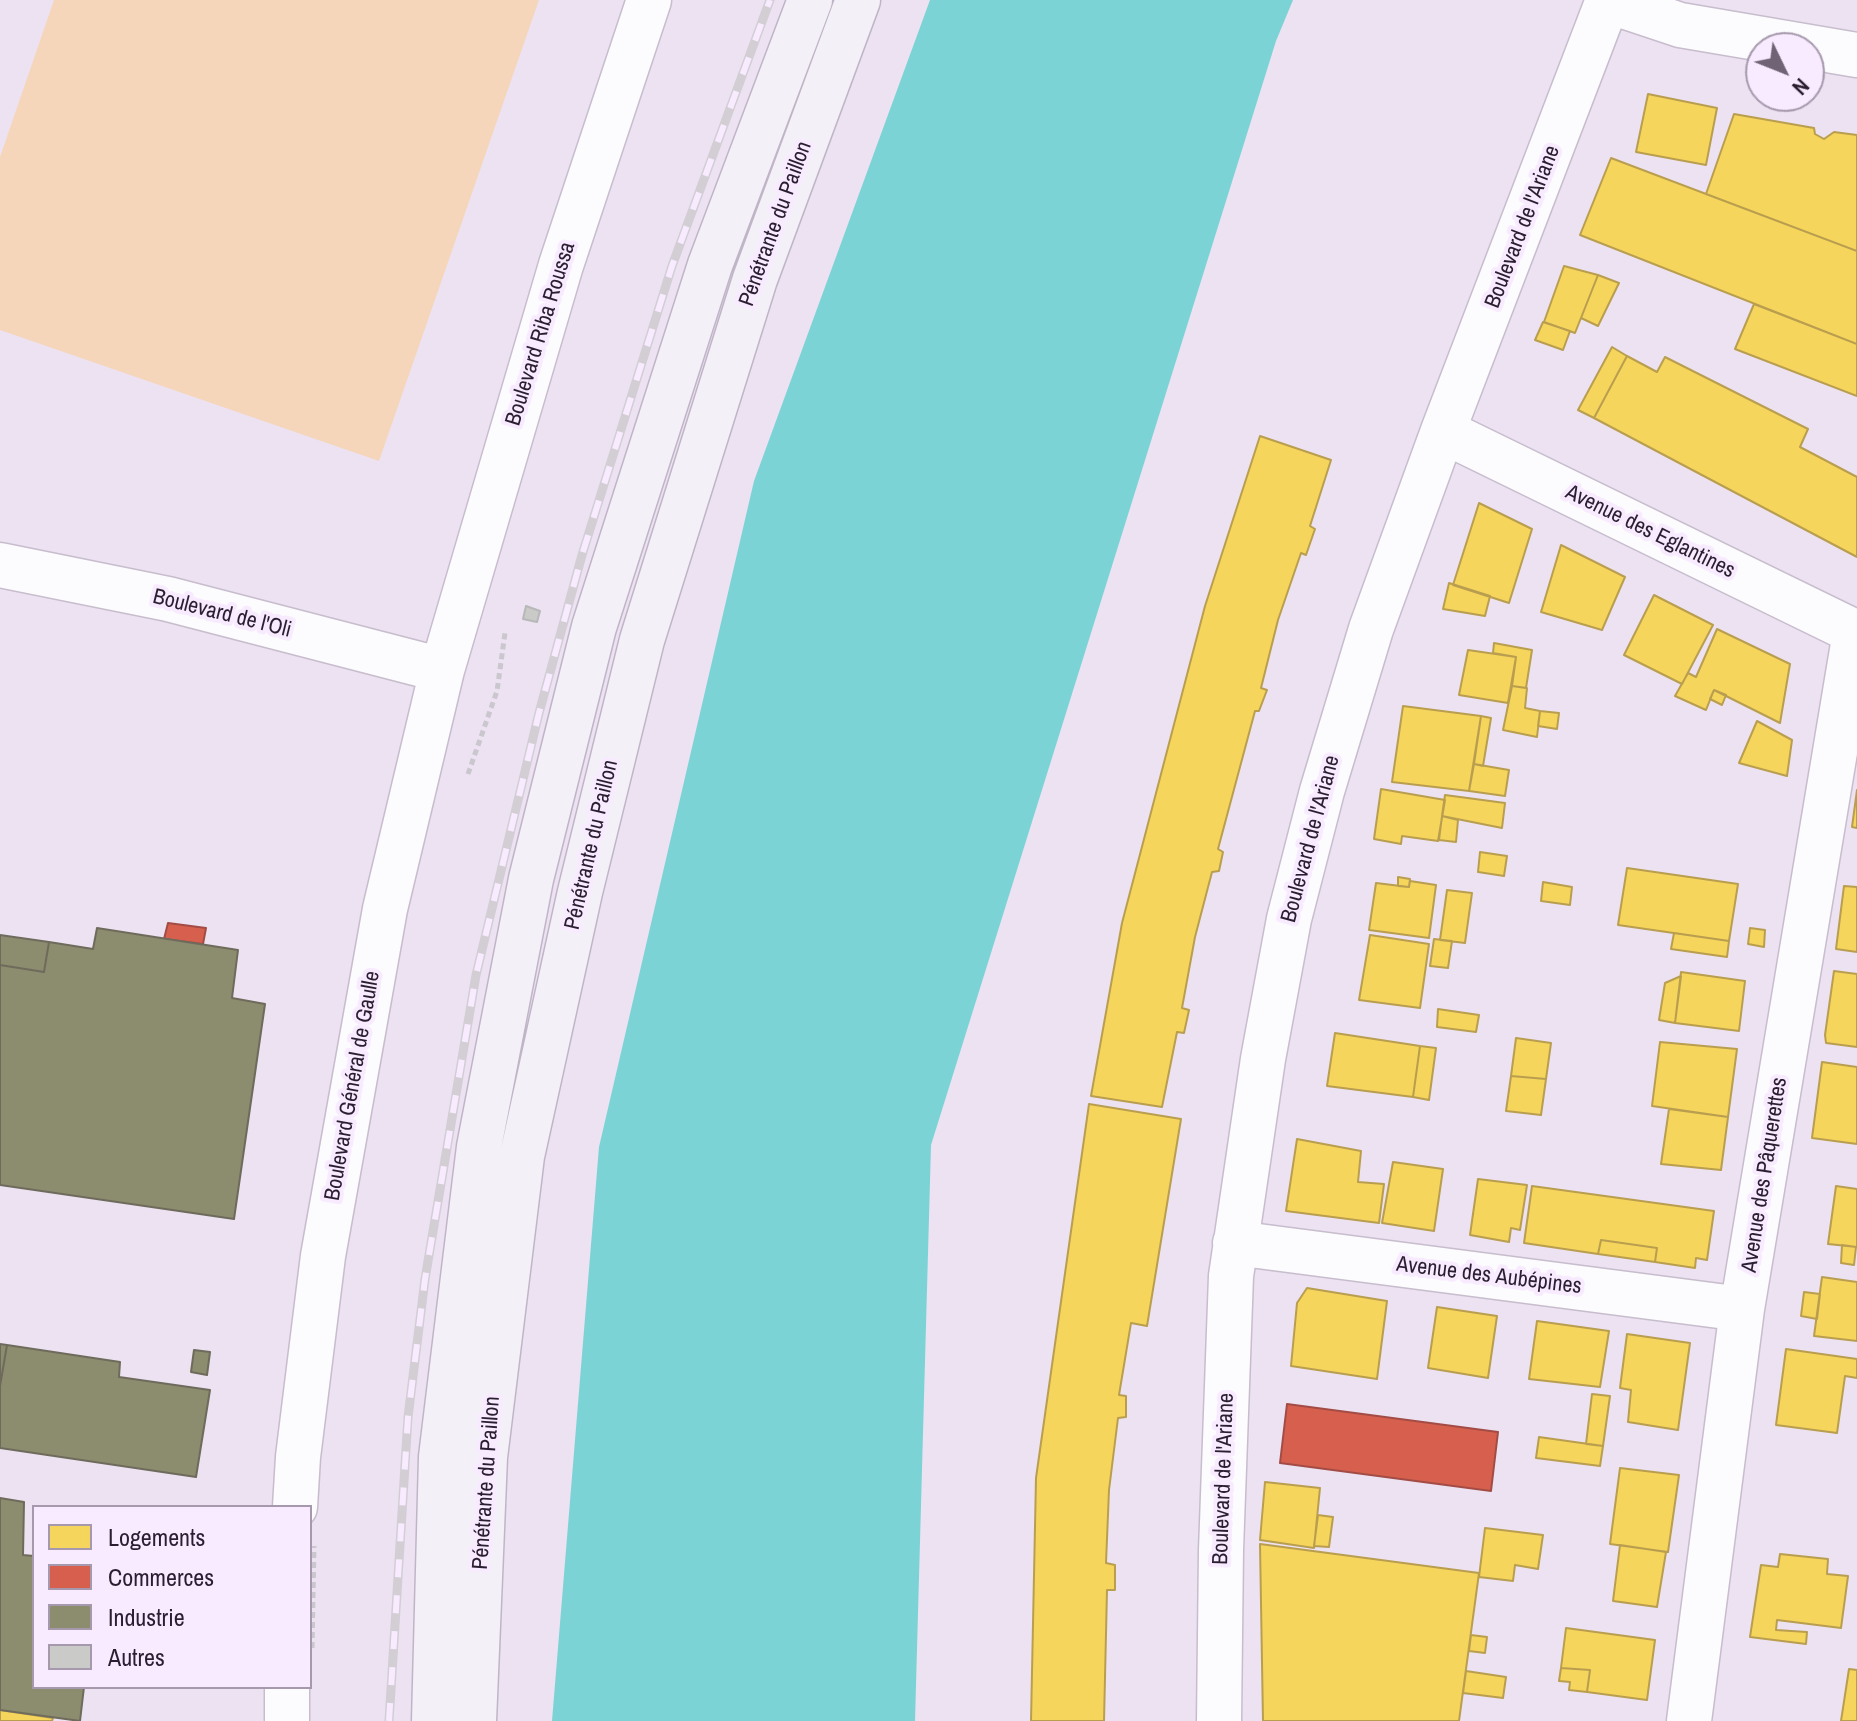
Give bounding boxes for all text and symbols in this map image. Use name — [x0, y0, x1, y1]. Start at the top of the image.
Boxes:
north arrow — [1745, 32, 1825, 112]
text: N — [1786, 72, 1817, 102]
street label: Pénétrante du Paillon — [734, 138, 818, 310]
street label: Boulevard de l'Ariane — [1480, 142, 1566, 312]
street label: Boulevard Riba Roussa — [501, 239, 581, 429]
street label: Avenue des Eglantines — [1561, 480, 1739, 584]
street label: Boulevard de l'Oli — [150, 584, 294, 644]
street label: Boulevard de l'Ariane — [1276, 753, 1346, 925]
street label: Pénétrante du Paillon — [560, 757, 624, 933]
street label: Boulevard Général de Gaulle — [320, 969, 386, 1203]
street label: Avenue des Pâquerettes — [1737, 1076, 1793, 1274]
street label: Avenue des Aubépines — [1395, 1252, 1583, 1300]
street label: Boulevard de l'Ariane — [1208, 1393, 1240, 1565]
street label: Pénétrante du Paillon — [468, 1396, 506, 1570]
legend — [32, 1505, 312, 1689]
text: Logements — [108, 1521, 205, 1553]
text: Commerces — [108, 1561, 214, 1593]
text: Industrie — [108, 1601, 185, 1633]
text: Autres — [108, 1641, 165, 1673]

